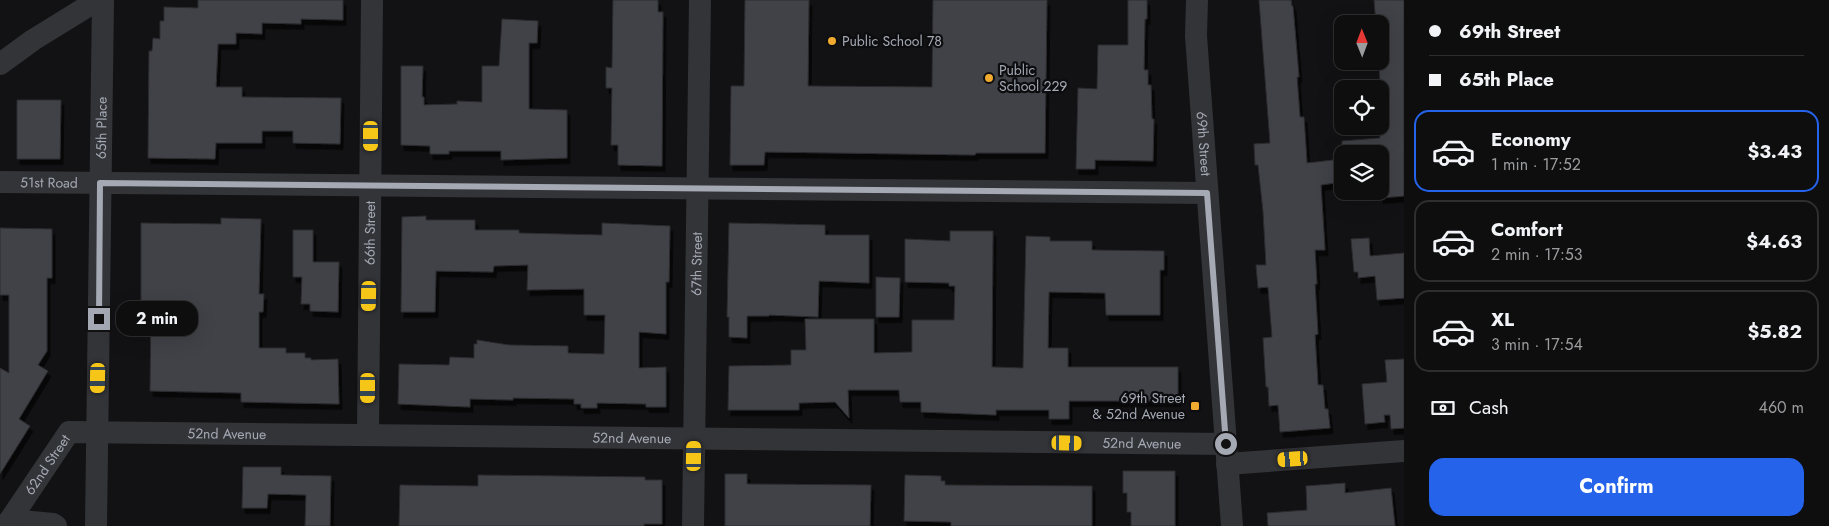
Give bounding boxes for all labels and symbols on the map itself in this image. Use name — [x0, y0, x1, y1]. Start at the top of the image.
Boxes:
north arrow — [1334, 15, 1389, 70]
place label: Public School 78 — [842, 31, 942, 51]
marker: Public School 78 — [826, 35, 838, 47]
place label: Public School 229 — [999, 60, 1067, 96]
marker: Public School 229 — [983, 72, 995, 84]
street label: 65th Place — [91, 97, 112, 159]
street label: 69th Street — [1192, 111, 1216, 177]
car — [363, 121, 378, 151]
street label: 51st Road — [20, 172, 78, 193]
street label: 66th Street — [360, 200, 380, 265]
street label: 67th Street — [686, 231, 707, 296]
car — [361, 281, 376, 311]
callout: 2 min — [116, 302, 199, 336]
route end — [88, 308, 110, 330]
car — [90, 363, 105, 393]
car — [360, 373, 375, 403]
place label: 69th Street & 52nd Avenue — [1092, 388, 1186, 424]
marker: 69th Street & 52nd Avenue — [1189, 400, 1201, 412]
street label: 52nd Avenue — [187, 423, 266, 444]
street label: 52nd Avenue — [592, 427, 671, 448]
street label: 62nd Street — [20, 430, 75, 499]
street label: 52nd Avenue — [1102, 433, 1181, 454]
route start — [1215, 433, 1237, 455]
car — [1051, 435, 1082, 451]
car — [686, 441, 701, 471]
car — [1277, 450, 1308, 468]

